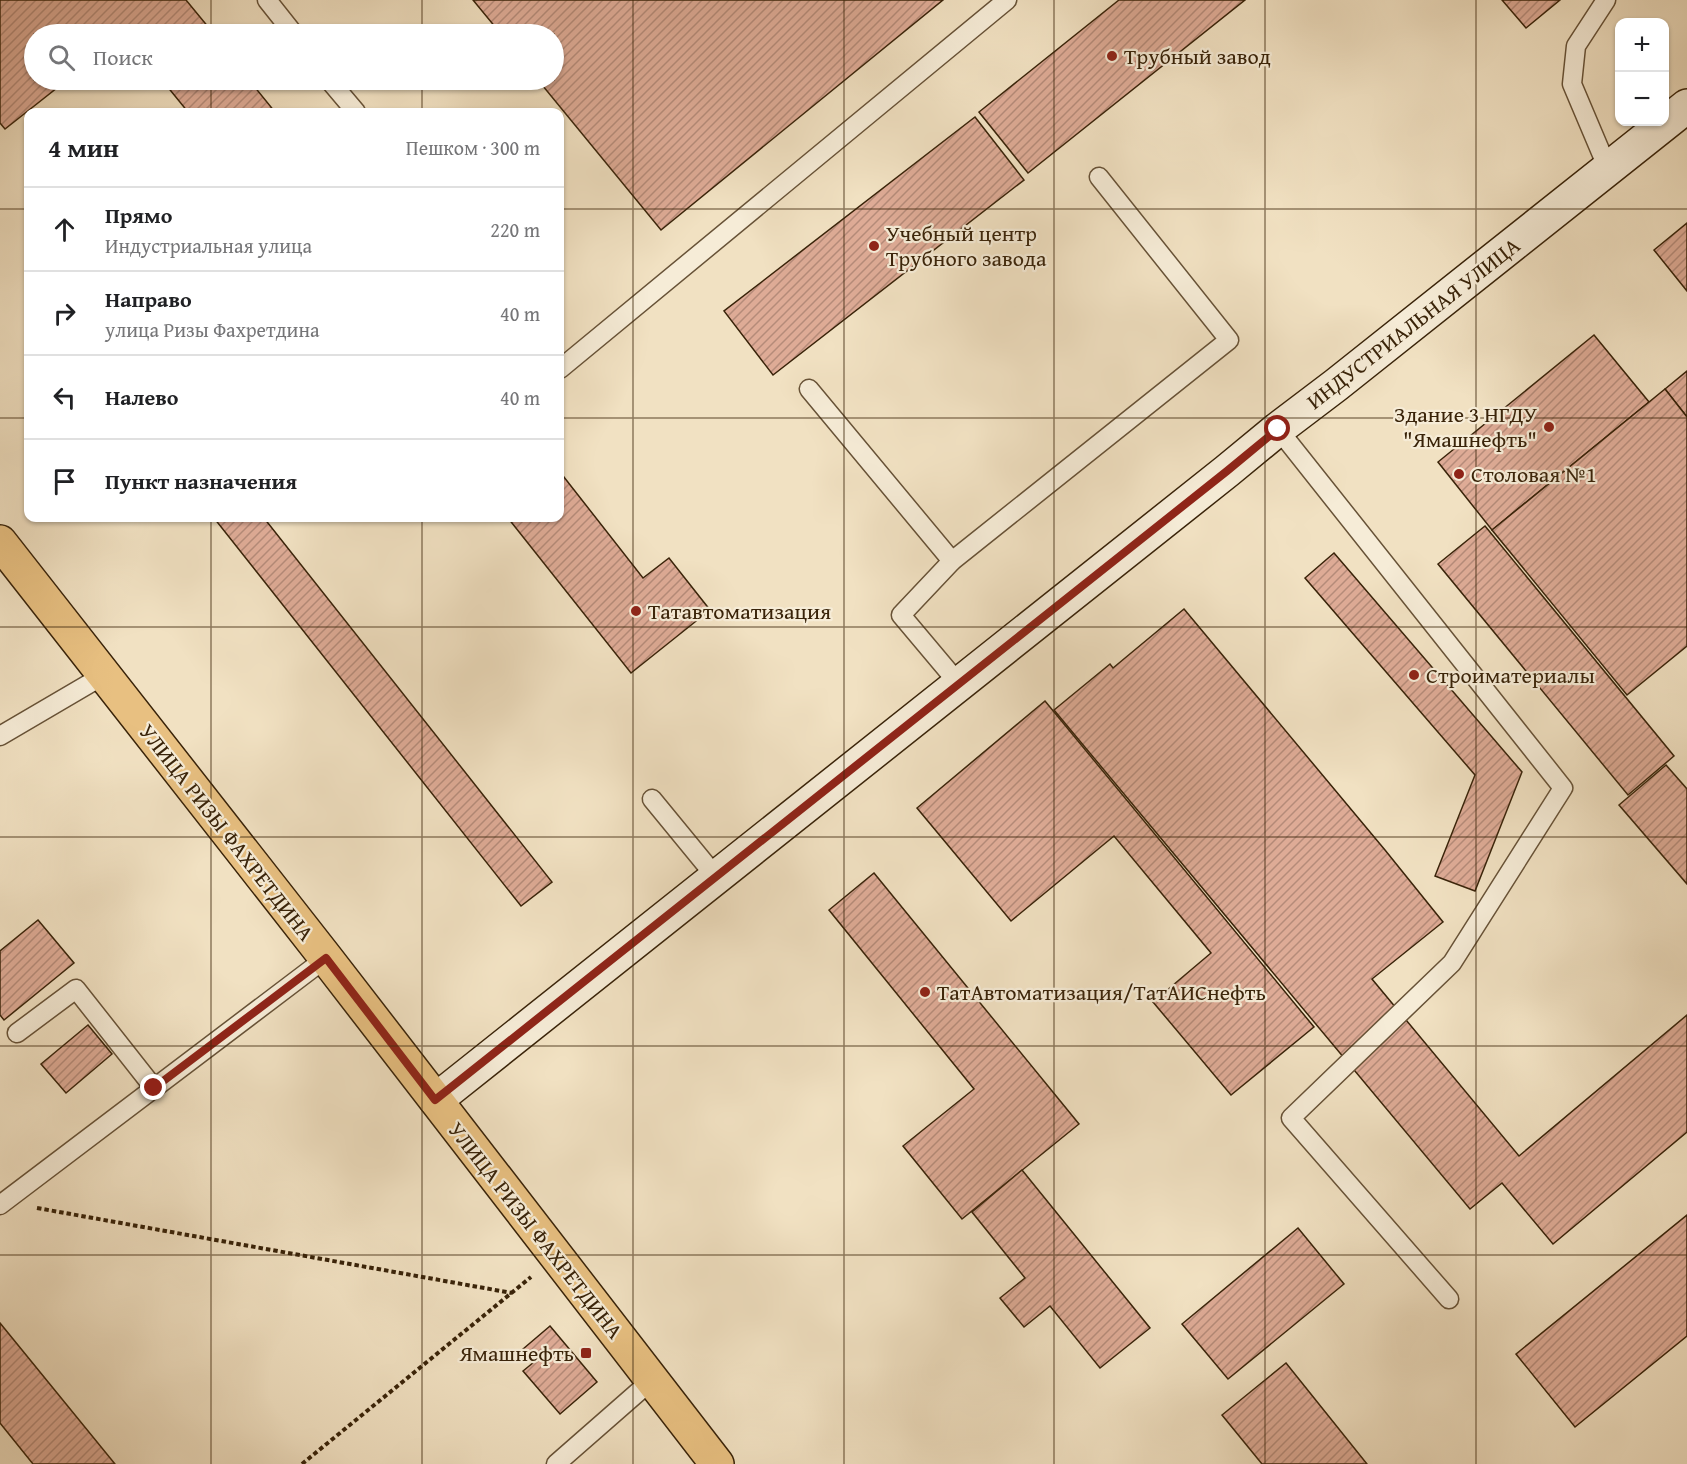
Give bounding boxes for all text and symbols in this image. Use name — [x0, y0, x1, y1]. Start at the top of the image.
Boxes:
map controls — [1615, 18, 1669, 126]
button: + — [1615, 18, 1669, 72]
search box — [24, 24, 564, 90]
place label: Трубный завод — [1124, 40, 1271, 72]
icon: search — [45, 41, 78, 74]
text: Поиск — [93, 41, 153, 73]
marker: Трубный завод — [1105, 49, 1119, 63]
button: − — [1615, 72, 1669, 126]
text: 4 мин — [48, 128, 119, 167]
text: Пешком · 300 m — [406, 133, 540, 162]
text: Прямо — [105, 199, 172, 231]
icon: ahead — [48, 213, 81, 246]
text: 220 m — [490, 215, 540, 244]
place label: Учебный центр Трубного завода — [886, 217, 1047, 274]
street label: ИНДУСТРИАЛЬНАЯ УЛИЦА — [1300, 229, 1527, 417]
text: Индустриальная улица — [105, 231, 312, 260]
marker: Учебный центр Трубного завода — [867, 239, 881, 253]
text: Направо — [105, 283, 192, 315]
icon: right — [48, 297, 81, 330]
text: 40 m — [500, 299, 540, 328]
text: улица Ризы Фахретдина — [105, 315, 320, 344]
icon: left — [48, 381, 81, 414]
text: Налево — [105, 381, 178, 413]
text: 40 m — [500, 383, 540, 412]
place label: Здание 3 НГДУ "Ямашнефть" — [1394, 398, 1538, 455]
route start — [1264, 415, 1290, 441]
marker: Здание 3 НГДУ "Ямашнефть" — [1542, 420, 1556, 434]
place label: Столовая №1 — [1471, 458, 1597, 490]
icon: arrive — [48, 465, 81, 498]
text: Пункт назначения — [105, 465, 297, 497]
marker: Столовая №1 — [1452, 467, 1466, 481]
place label: Татавтоматизация — [648, 595, 831, 627]
marker: Татавтоматизация — [629, 604, 643, 618]
place label: Строиматериалы — [1426, 659, 1595, 691]
marker: Строиматериалы — [1407, 668, 1421, 682]
street label: УЛИЦА РИЗЫ ФАХРЕТДИНА — [132, 717, 322, 948]
place label: ТатАвтоматизация/ТатАИСнефть — [937, 976, 1266, 1008]
marker: ТатАвтоматизация/ТатАИСнефть — [918, 985, 932, 999]
route end — [140, 1074, 166, 1100]
street label: УЛИЦА РИЗЫ ФАХРЕТДИНА — [441, 1115, 631, 1346]
place label: Ямашнефть — [458, 1337, 574, 1369]
marker: Ямашнефть — [579, 1346, 593, 1360]

